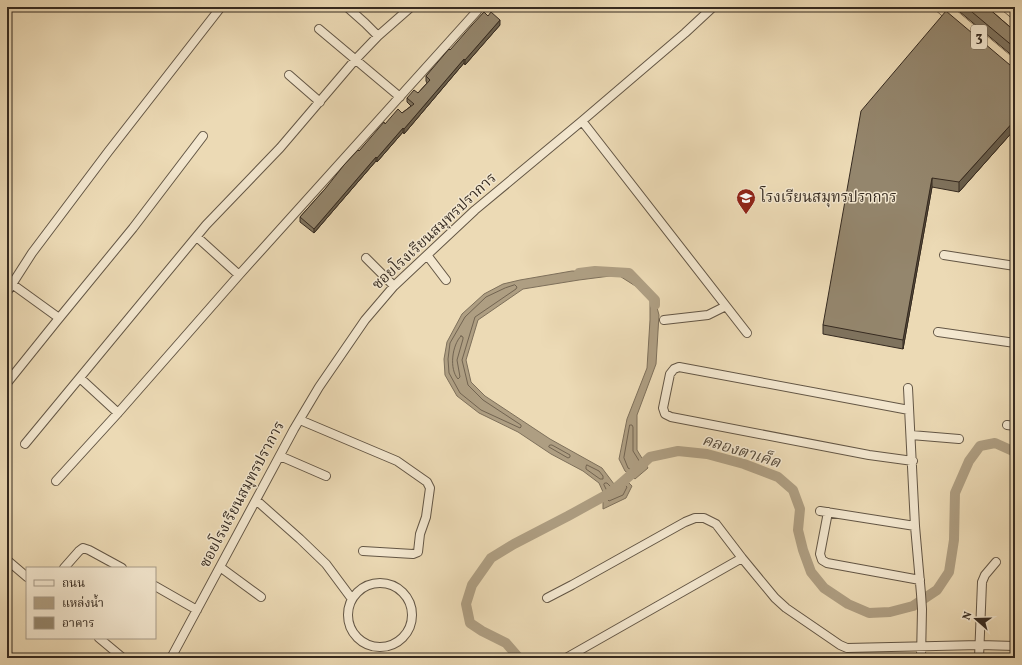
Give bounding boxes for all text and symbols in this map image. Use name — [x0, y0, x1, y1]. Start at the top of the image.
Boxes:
road number: 3 — [971, 25, 987, 49]
street label: ซอยโรงเรียนสมุทรปราการ — [367, 167, 502, 295]
place label: โรงเรียนสมุทรปราการ — [759, 186, 897, 209]
school or university icon: โรงเรียนสมุทรปราการ — [735, 187, 757, 215]
street label: ซอยโรงเรียนสมุทรปราการ — [194, 417, 291, 572]
water label: คลองตาเค็ด — [699, 430, 784, 475]
legend — [26, 567, 156, 639]
text: ถนน — [62, 576, 85, 592]
text: แหล่งน้ำ — [62, 594, 104, 612]
north arrow — [956, 599, 996, 639]
text: N — [960, 610, 976, 622]
text: อาคาร — [62, 616, 94, 632]

